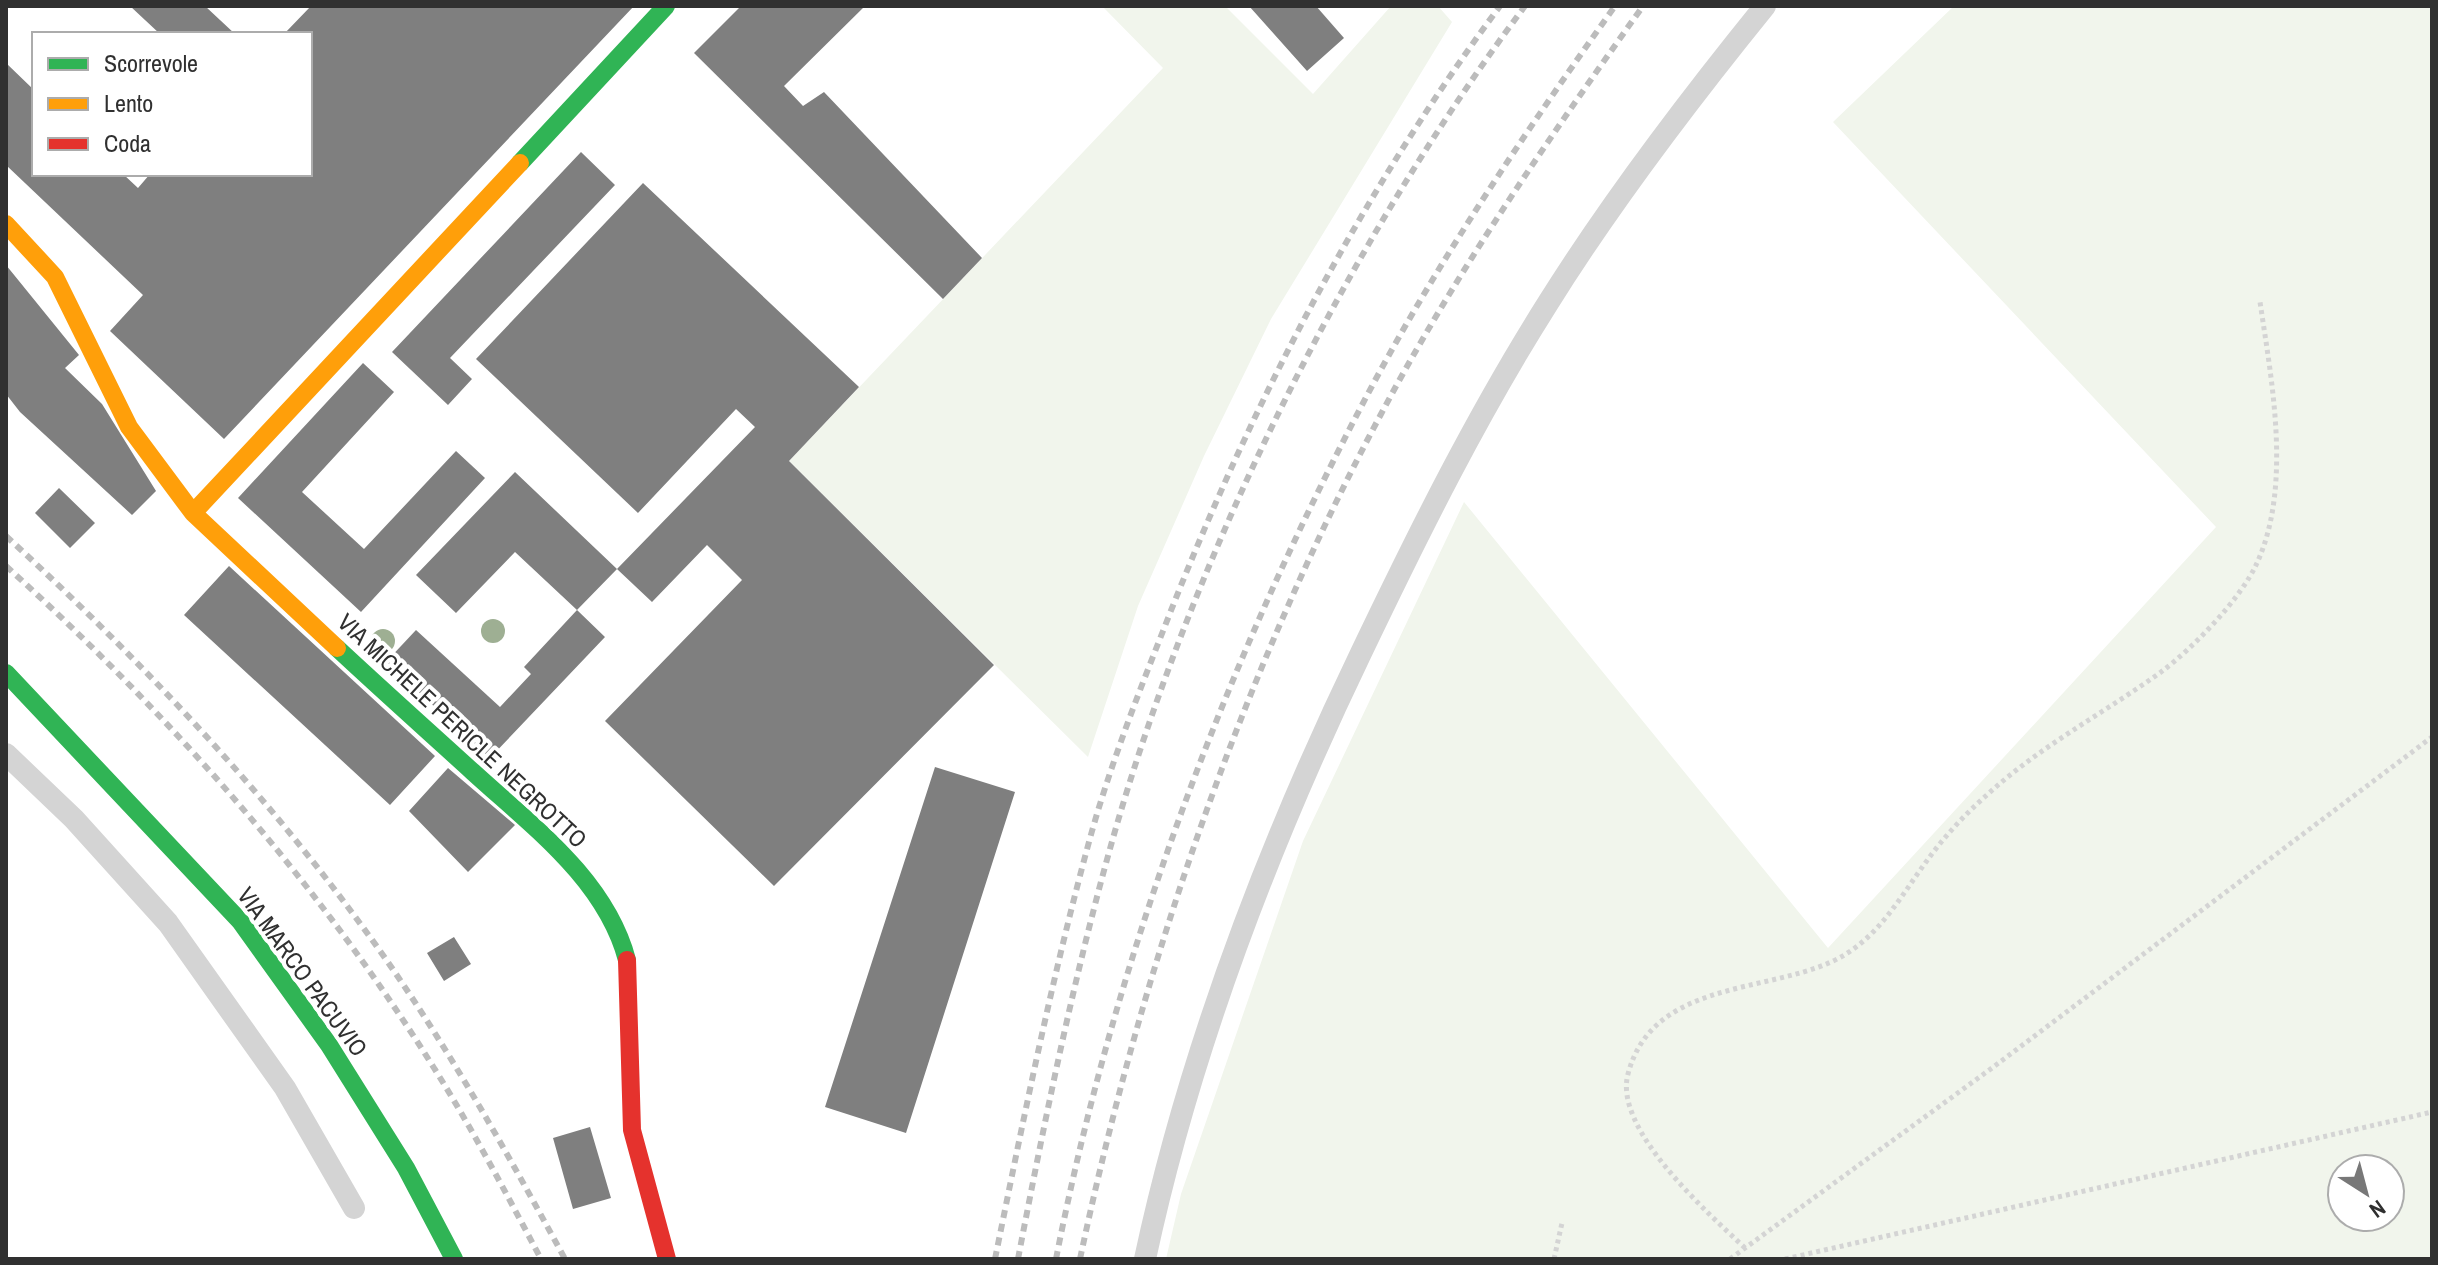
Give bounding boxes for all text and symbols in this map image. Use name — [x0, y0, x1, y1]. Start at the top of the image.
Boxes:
legend — [32, 32, 312, 176]
text: Scorrevole — [104, 47, 198, 79]
text: Lento — [104, 87, 153, 119]
text: Coda — [104, 127, 151, 159]
street label: VIA MICHELE PERICLE NEGROTTO — [331, 606, 594, 854]
street label: VIA MARCO PACUVIO — [231, 880, 375, 1063]
north arrow — [2326, 1153, 2406, 1233]
text: N — [2364, 1193, 2392, 1225]

